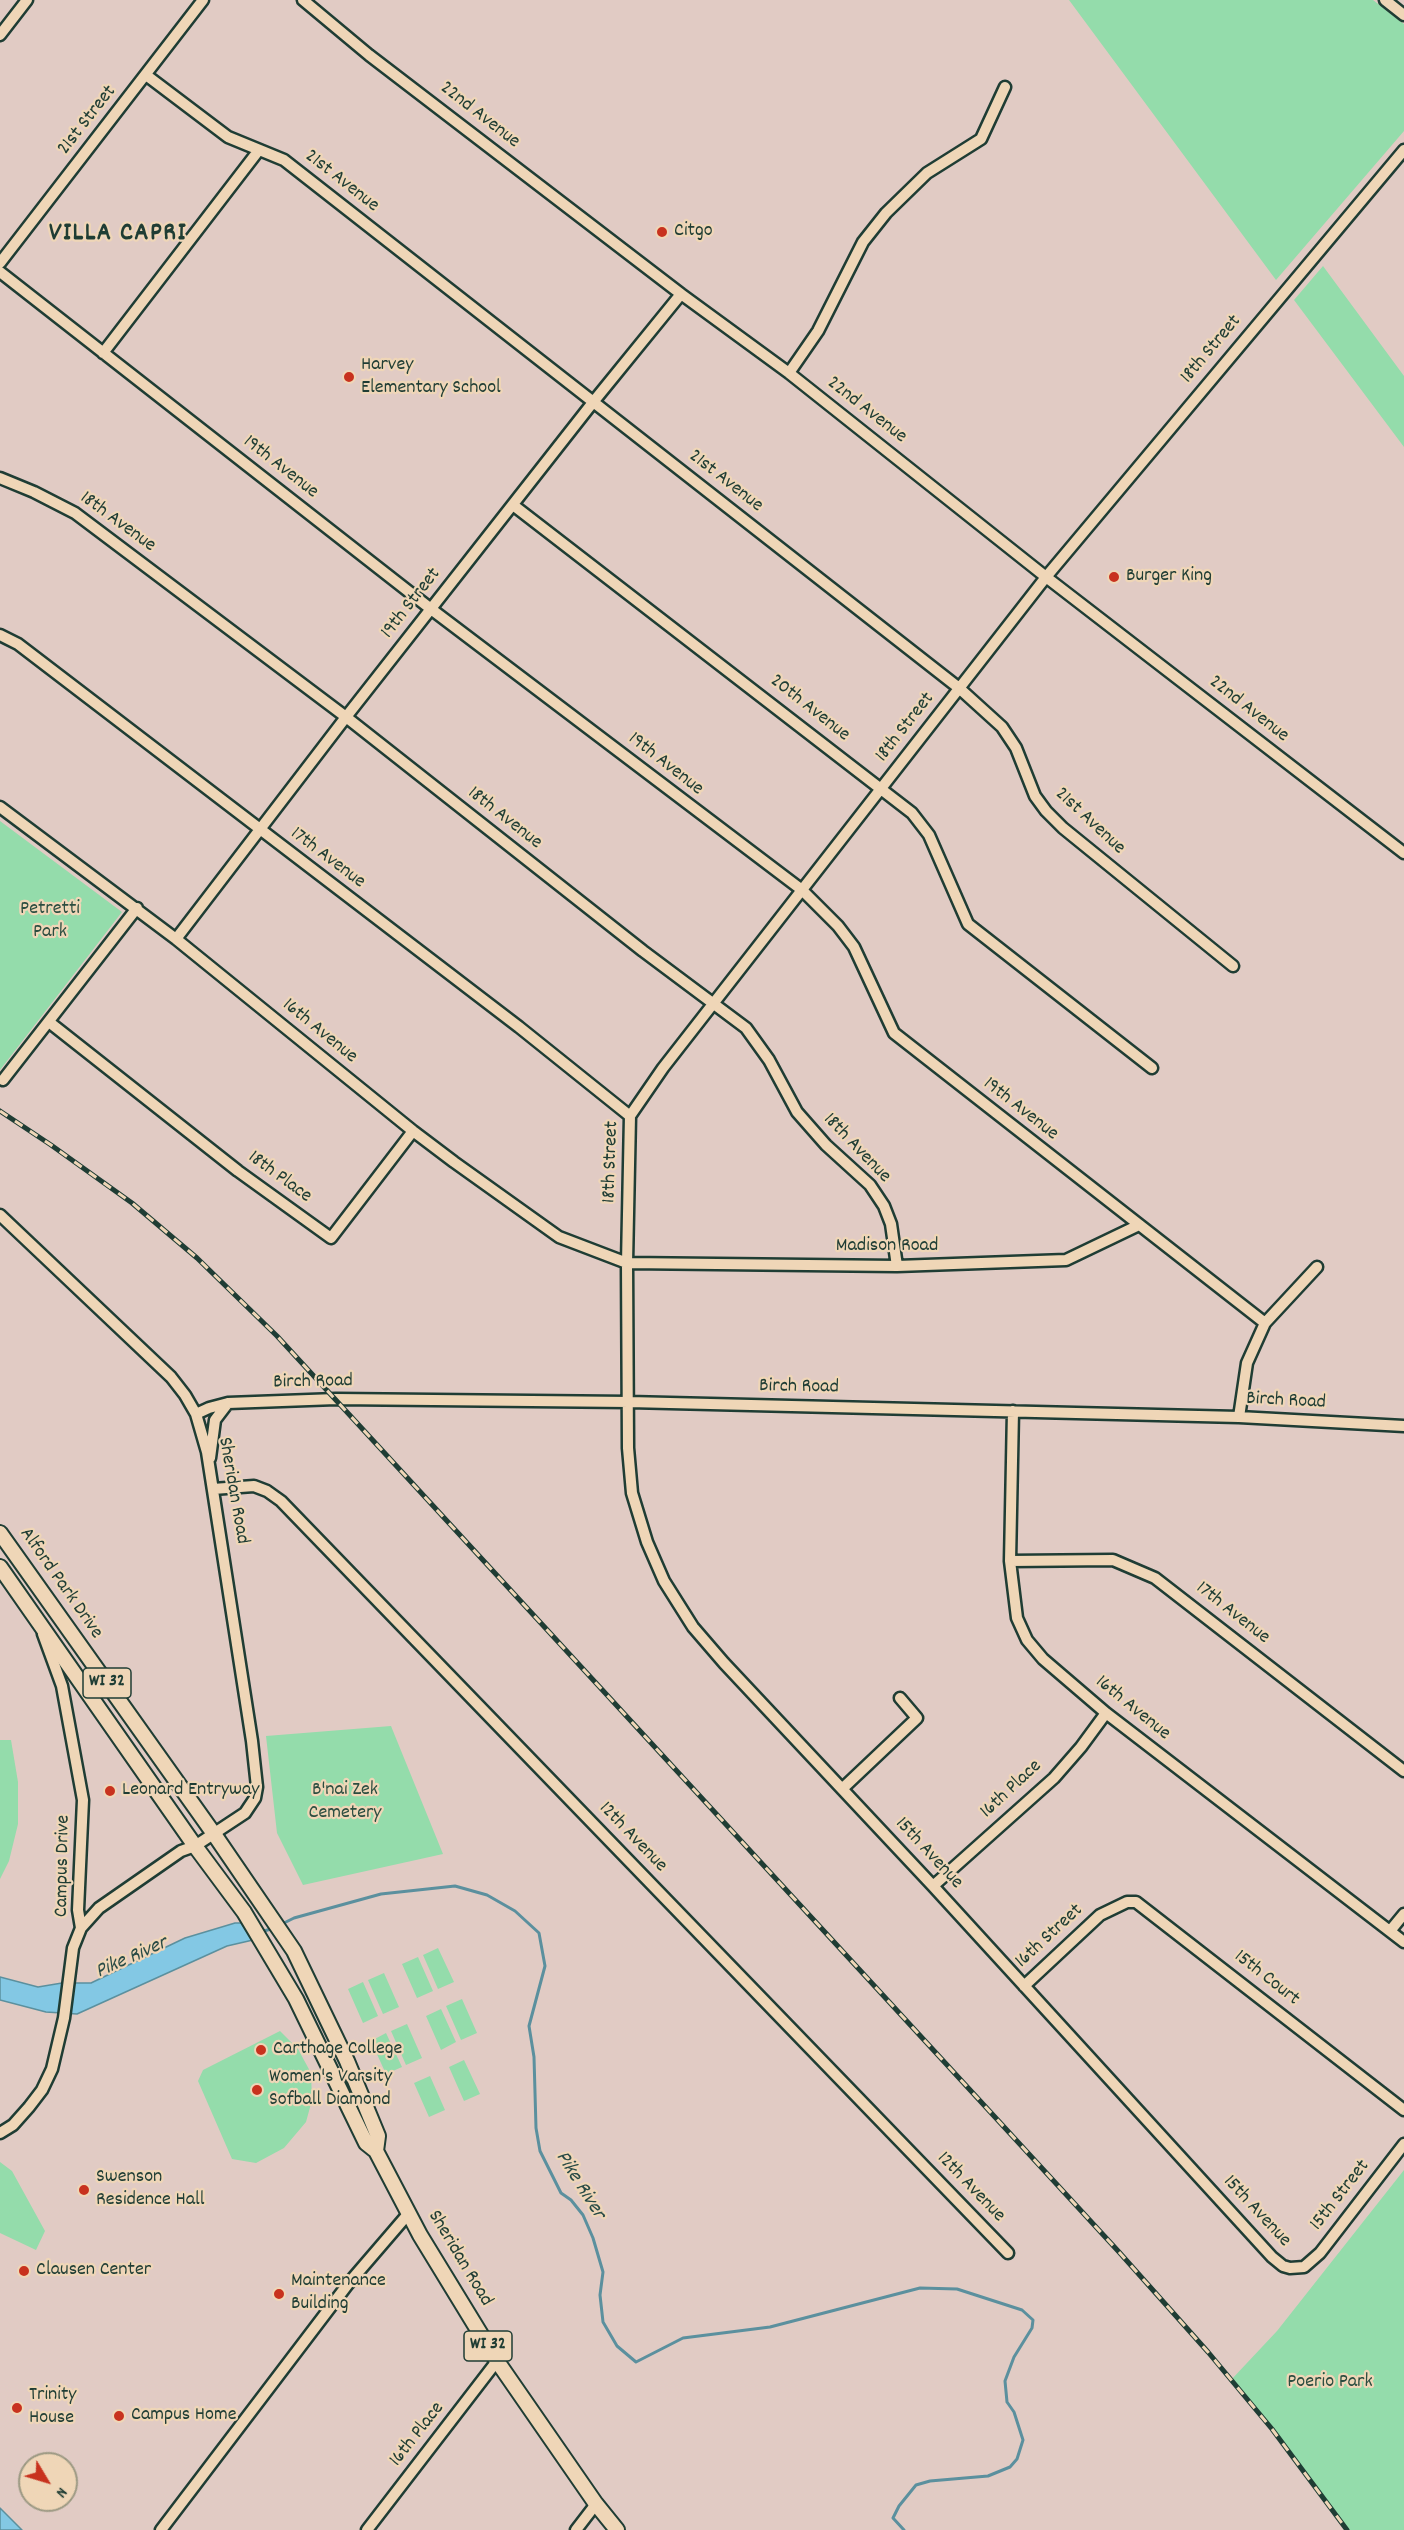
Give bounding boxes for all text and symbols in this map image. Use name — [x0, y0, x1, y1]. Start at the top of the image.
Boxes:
street label: 22nd Avenue — [434, 77, 524, 155]
street label: 21st Street — [53, 81, 123, 161]
street label: 21st Avenue — [299, 145, 383, 219]
district label: VILLA CAPRI — [49, 219, 187, 251]
place label: Citgo — [674, 220, 713, 244]
marker: Citgo — [655, 225, 669, 239]
street label: 18th Street — [1176, 311, 1248, 389]
place label: Harvey Elementary School — [361, 354, 501, 401]
marker: Harvey Elementary School — [342, 370, 356, 384]
street label: 22nd Avenue — [821, 372, 911, 450]
street label: 19th Avenue — [237, 431, 323, 505]
street label: 21st Avenue — [683, 445, 767, 519]
street label: 18th Avenue — [74, 487, 160, 559]
street label: 19th Street — [377, 564, 447, 644]
place label: Burger King — [1126, 565, 1212, 589]
marker: Burger King — [1107, 570, 1121, 584]
street label: 20th Avenue — [764, 670, 854, 748]
street label: 22nd Avenue — [1203, 671, 1293, 749]
street label: 18th Street — [871, 688, 941, 768]
street label: 19th Avenue — [622, 728, 708, 802]
street label: 18th Avenue — [462, 782, 546, 856]
street label: 21st Avenue — [1049, 783, 1129, 861]
street label: 17th Avenue — [285, 823, 369, 895]
park label: Petretti Park — [20, 898, 80, 945]
street label: 16th Avenue — [276, 994, 362, 1070]
street label: 19th Avenue — [977, 1073, 1063, 1147]
street label: 18th Avenue — [817, 1109, 895, 1189]
street label: 18th Street — [599, 1121, 625, 1203]
street label: 18th Place — [242, 1147, 316, 1209]
street label: Madison Road — [836, 1235, 938, 1259]
street label: Birch Road — [273, 1370, 353, 1396]
street label: Birch Road — [759, 1375, 839, 1401]
street label: Birch Road — [1246, 1388, 1326, 1416]
street label: Sheridan Road — [211, 1436, 253, 1546]
street label: Alford Park Drive — [13, 1524, 107, 1644]
street label: 17th Avenue — [1190, 1577, 1274, 1651]
road number: WI 32 — [83, 1668, 131, 1698]
street label: 16th Avenue — [1089, 1671, 1175, 1747]
street label: 16th Place — [976, 1756, 1048, 1824]
place label: Leonard Entryway — [122, 1779, 259, 1803]
park label: B'nai Zek Cemetery — [309, 1779, 381, 1826]
marker: Leonard Entryway — [103, 1784, 117, 1798]
street label: 12th Avenue — [592, 1798, 672, 1878]
street label: 15th Avenue — [889, 1813, 967, 1895]
street label: Campus Drive — [51, 1815, 77, 1917]
street label: 16th Street — [1011, 1900, 1089, 1974]
water label: Pike River — [92, 1932, 172, 1986]
street label: 15th Court — [1228, 1946, 1304, 2012]
place label: Carthage College — [273, 2038, 402, 2062]
marker: Carthage College — [254, 2043, 268, 2057]
place label: Women's Varsity Sofball Diamond — [269, 2066, 392, 2113]
marker: Women's Varsity Sofball Diamond — [250, 2083, 264, 2097]
water label: Pike River — [548, 2147, 610, 2225]
street label: 12th Avenue — [930, 2148, 1010, 2228]
street label: 15th Street — [1306, 2156, 1376, 2236]
place label: Swenson Residence Hall — [96, 2166, 205, 2213]
street label: 15th Avenue — [1217, 2171, 1295, 2253]
marker: Swenson Residence Hall — [77, 2183, 91, 2197]
street label: Sheridan Road — [421, 2207, 497, 2311]
place label: Clausen Center — [36, 2259, 151, 2283]
marker: Clausen Center — [17, 2264, 31, 2278]
place label: Maintenance Building — [291, 2270, 386, 2317]
marker: Maintenance Building — [272, 2287, 286, 2301]
road number: WI 32 — [464, 2331, 512, 2361]
park label: Poerio Park — [1287, 2371, 1373, 2395]
place label: Trinity House — [29, 2384, 76, 2431]
street label: 16th Place — [385, 2398, 451, 2472]
marker: Trinity House — [10, 2401, 24, 2415]
place label: Campus Home — [131, 2404, 237, 2428]
marker: Campus Home — [112, 2409, 126, 2423]
north arrow — [18, 2452, 78, 2512]
text: N — [50, 2482, 72, 2502]

